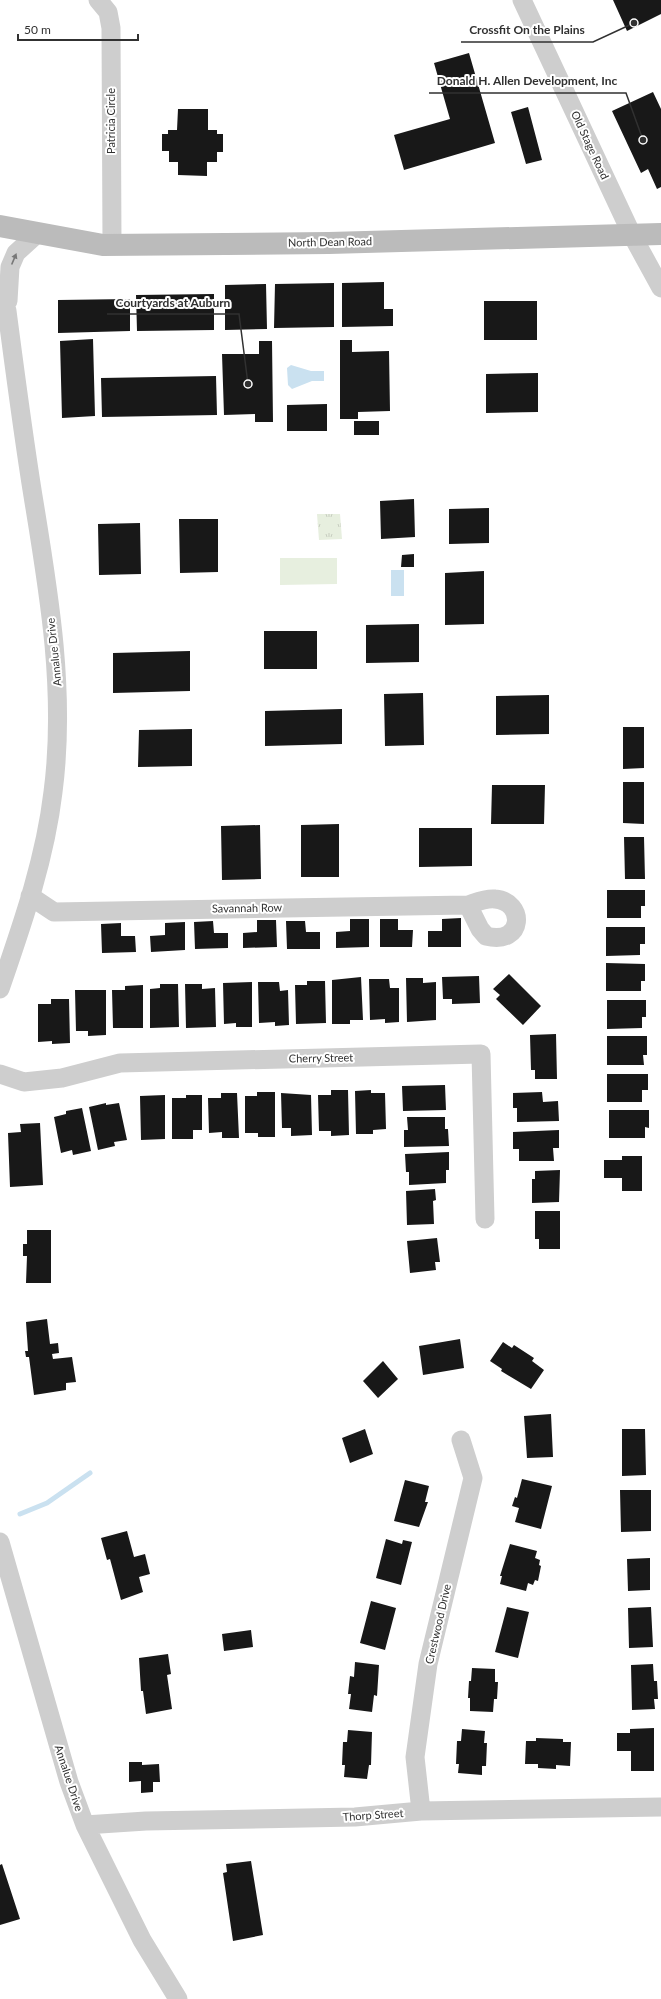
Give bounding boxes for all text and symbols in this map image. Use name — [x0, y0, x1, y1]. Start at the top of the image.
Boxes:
scale bar — [18, 16, 138, 42]
callout: Crossfit On the Plains — [461, 18, 593, 42]
text: 50 m — [24, 22, 51, 37]
text: Crossfit On the Plains — [469, 22, 585, 37]
callout: Donald H. Allen Development, Inc — [429, 69, 626, 93]
text: Donald H. Allen Development, Inc — [437, 73, 617, 88]
street label: Patricia Circle — [104, 88, 117, 154]
street label: Old Stage Road — [569, 108, 612, 181]
street label: North Dean Road — [288, 234, 372, 249]
one-way arrow — [11, 252, 17, 264]
callout: Courtyards at Auburn — [107, 290, 239, 314]
text: Courtyards at Auburn — [116, 295, 231, 310]
street label: Annalue Drive — [43, 617, 64, 687]
street label: Savannah Row — [212, 900, 283, 915]
street label: Cherry Street — [289, 1050, 353, 1065]
street label: Crestwood Drive — [422, 1582, 453, 1665]
street label: Annalue Drive — [53, 1743, 86, 1813]
street label: Thorp Street — [342, 1806, 404, 1823]

